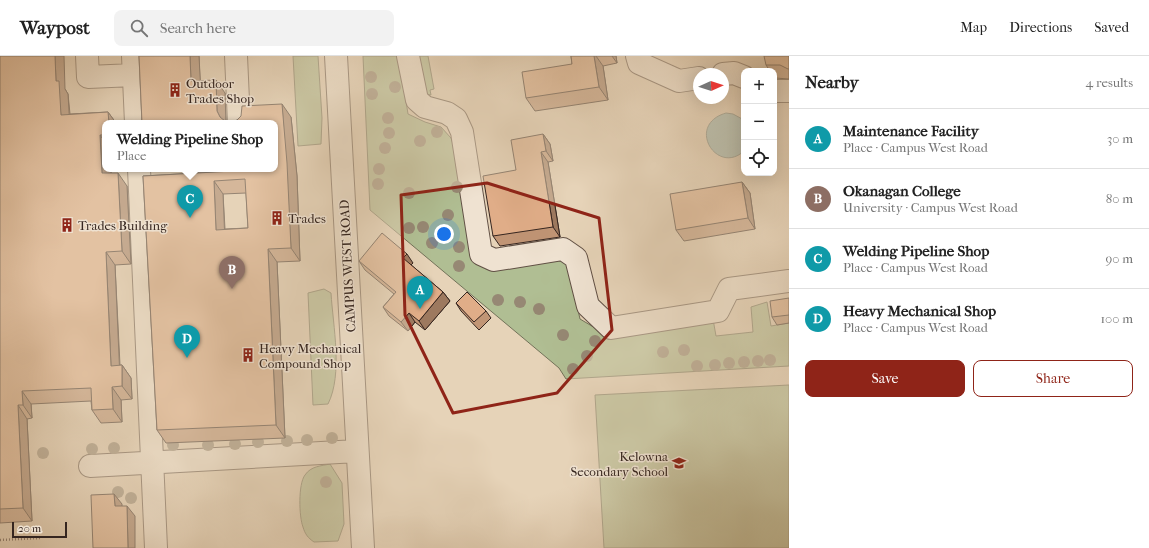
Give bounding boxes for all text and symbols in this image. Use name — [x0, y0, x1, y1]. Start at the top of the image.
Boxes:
search box — [114, 10, 394, 46]
text: Waypost — [20, 17, 90, 39]
icon: search — [128, 17, 150, 39]
text: Search here — [160, 19, 236, 37]
text: Map — [960, 19, 987, 36]
text: Directions — [1009, 19, 1072, 36]
text: Saved — [1094, 19, 1129, 36]
north arrow — [693, 68, 729, 104]
map controls — [741, 68, 777, 176]
button: + — [741, 68, 777, 104]
text: Nearby — [805, 72, 859, 92]
text: 4 results — [1086, 75, 1133, 90]
place label: Outdoor Trades Shop — [186, 76, 254, 106]
building icon: Outdoor Trades Shop — [167, 82, 183, 98]
button: − — [741, 104, 777, 140]
popup — [102, 120, 278, 172]
text: Maintenance Facility — [843, 122, 979, 140]
text: Welding Pipeline Shop — [117, 130, 263, 148]
text: A — [814, 131, 822, 146]
text: 30 m — [1107, 131, 1133, 146]
button: locate — [741, 140, 777, 176]
text: Place · Campus West Road — [843, 140, 988, 155]
text: Place — [117, 148, 146, 163]
text: Okanagan College — [843, 182, 961, 200]
pin: C — [177, 185, 203, 218]
text: B — [814, 191, 822, 206]
text: 80 m — [1106, 191, 1133, 206]
street label: CAMPUS WEST ROAD — [337, 199, 358, 333]
text: University · Campus West Road — [843, 200, 1018, 215]
building icon: Trades — [269, 210, 285, 226]
place label: Trades — [288, 211, 326, 226]
building icon: Trades Building — [59, 217, 75, 233]
place label: Trades Building — [78, 218, 168, 233]
your location — [434, 224, 454, 244]
text: Welding Pipeline Shop — [843, 242, 989, 260]
text: C — [814, 251, 822, 266]
text: 90 m — [1105, 251, 1133, 266]
pin: B — [219, 256, 245, 289]
text: Place · Campus West Road — [843, 260, 988, 275]
pin: A — [407, 276, 433, 309]
text: Heavy Mechanical Shop — [843, 302, 996, 320]
text: D — [813, 311, 823, 326]
text: 100 m — [1100, 311, 1133, 326]
text: Place · Campus West Road — [843, 320, 988, 335]
pin: D — [174, 325, 200, 358]
place label: Heavy Mechanical Compound Shop — [259, 341, 362, 371]
building icon: Heavy Mechanical Compound Shop — [240, 347, 256, 363]
button: Save — [805, 360, 965, 397]
button: Share — [973, 360, 1133, 397]
place label: Kelowna Secondary School — [570, 449, 669, 479]
school or university icon: Kelowna Secondary School — [671, 455, 687, 471]
scale bar — [12, 520, 67, 539]
text: 20 m — [18, 522, 41, 535]

